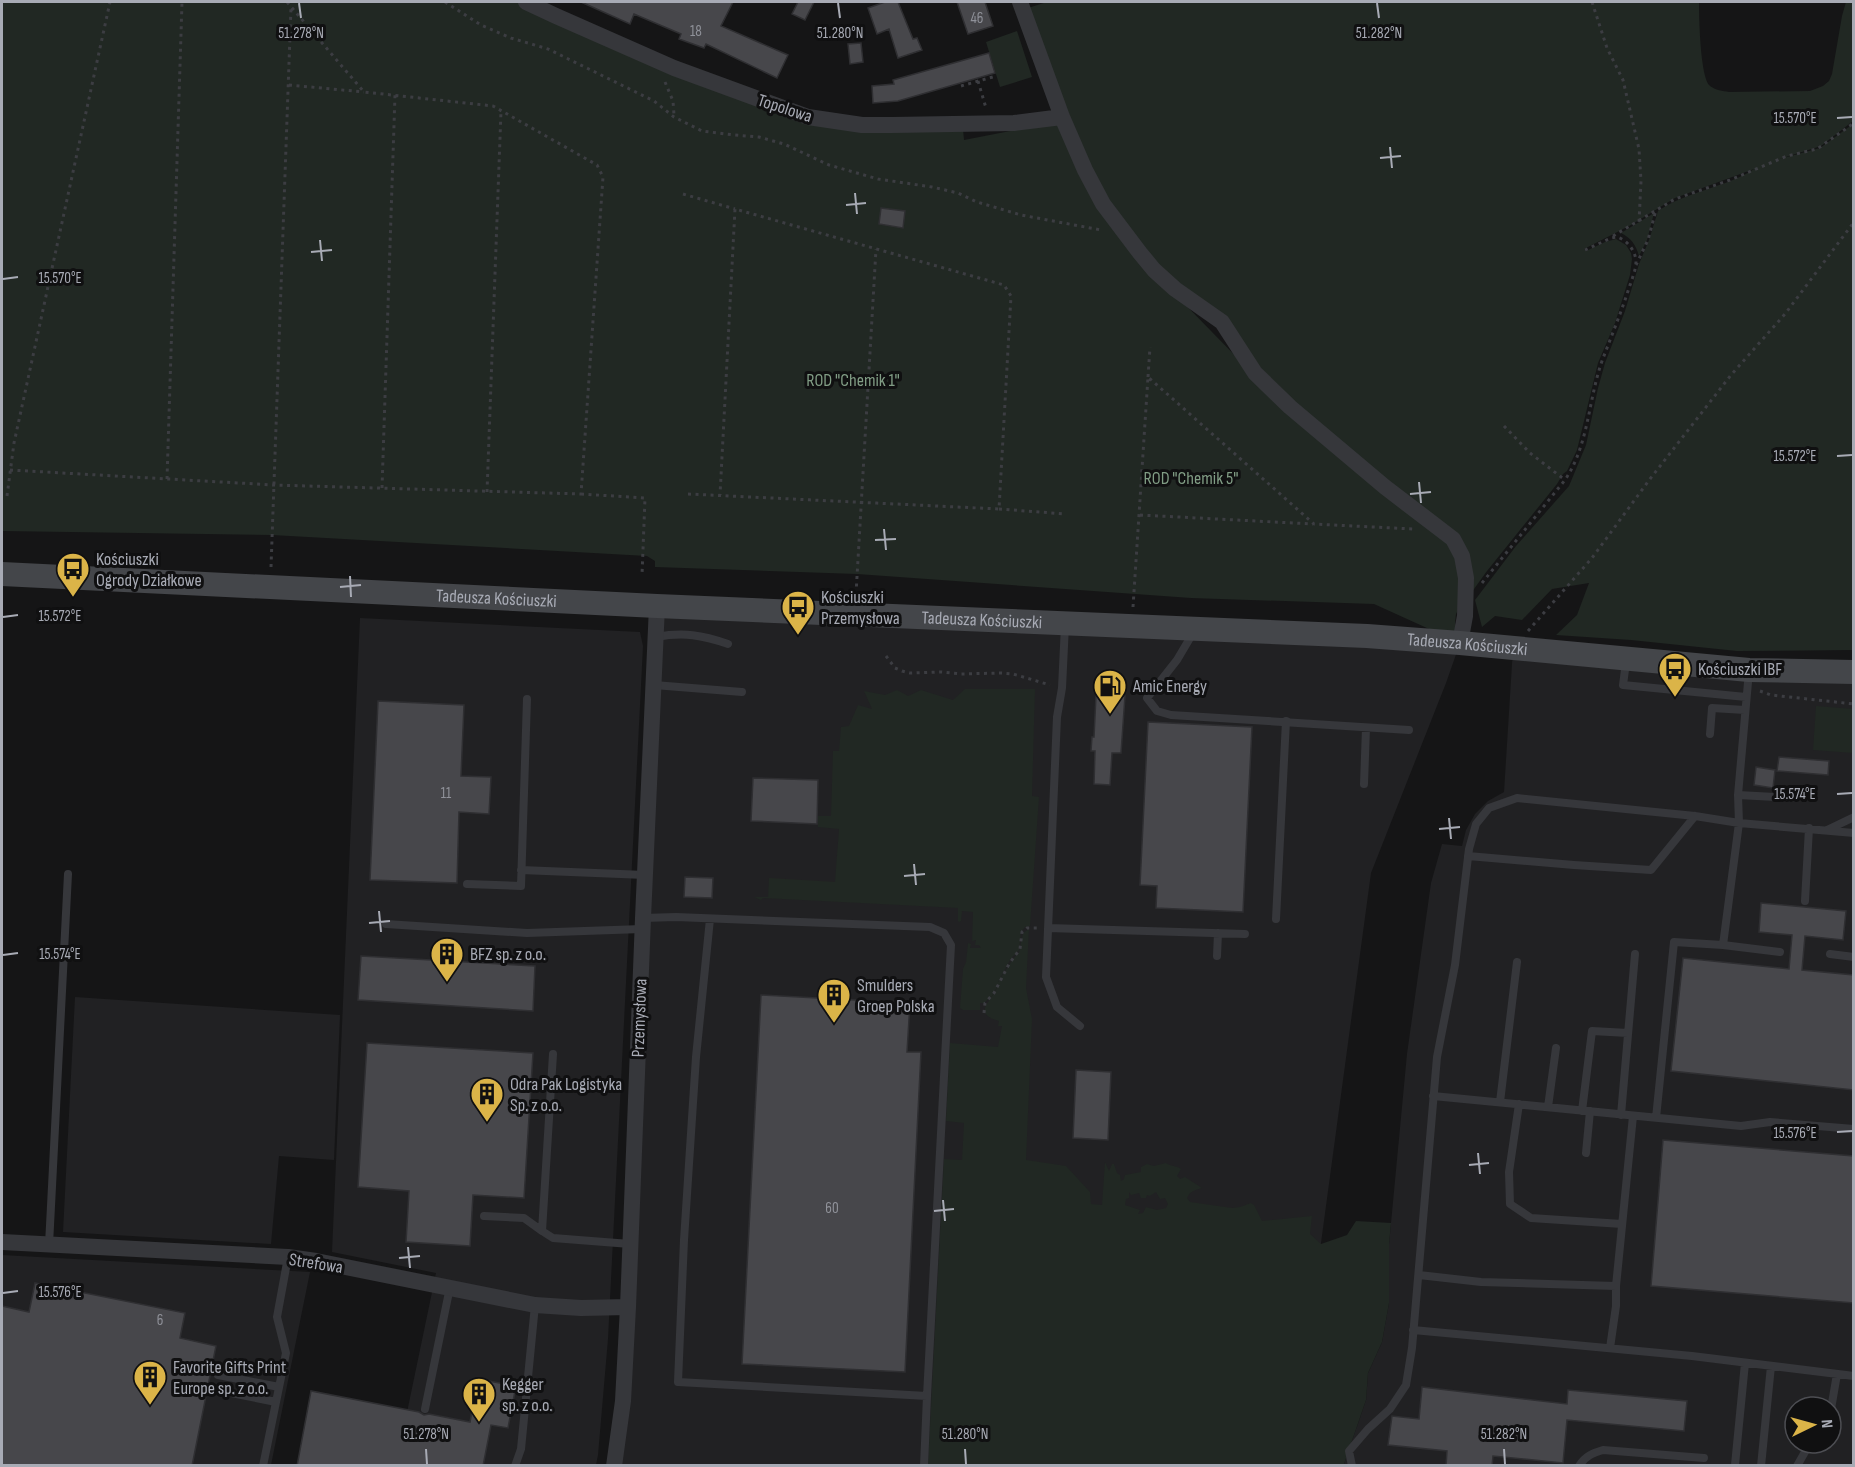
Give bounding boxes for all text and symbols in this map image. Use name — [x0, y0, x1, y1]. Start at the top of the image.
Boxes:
house number: 46 — [971, 9, 983, 28]
house number: 18 — [690, 22, 702, 41]
text: 51.278°N — [278, 24, 324, 43]
text: 51.280°N — [817, 24, 863, 43]
text: 51.282°N — [1356, 24, 1402, 43]
street label: Topolowa — [755, 90, 815, 127]
text: 15.570°E — [1773, 109, 1817, 128]
text: 15.570°E — [38, 269, 82, 288]
park label: ROD "Chemik 1" — [806, 370, 900, 391]
text: 15.572°E — [1774, 447, 1816, 466]
park label: ROD "Chemik 5" — [1144, 468, 1238, 489]
place label: Kościuszki Ogrody Działkowe — [96, 549, 202, 591]
bus stop icon: Kościuszki Ogrody Działkowe — [55, 551, 91, 598]
street label: Tadeusza Kościuszki — [436, 585, 557, 612]
place label: Kościuszki Przemysłowa — [821, 587, 900, 629]
bus stop icon: Kościuszki Przemysłowa — [780, 589, 816, 636]
text: 15.572°E — [39, 607, 81, 626]
street label: Tadeusza Kościuszki — [921, 607, 1043, 633]
street label: Tadeusza Kościuszki — [1406, 629, 1528, 660]
bus stop icon: Kościuszki IBF — [1657, 651, 1693, 698]
place label: Kościuszki IBF — [1698, 659, 1782, 680]
fuel station icon: Amic Energy — [1092, 668, 1128, 715]
place label: Amic Energy — [1132, 676, 1207, 697]
house number: 11 — [441, 784, 452, 803]
text: 15.574°E — [1774, 785, 1816, 804]
building icon: BFZ sp. z o.o. — [429, 936, 465, 983]
place label: BFZ sp. z o.o. — [470, 944, 546, 965]
text: 15.574°E — [39, 945, 81, 964]
place label: Smulders Groep Polska — [857, 975, 935, 1017]
building icon: Smulders Groep Polska — [816, 977, 852, 1024]
street label: Przemysłowa — [628, 978, 651, 1058]
place label: Odra Pak Logistyka Sp. z o.o. — [510, 1074, 622, 1116]
building icon: Odra Pak Logistyka Sp. z o.o. — [469, 1076, 505, 1123]
text: 15.576°E — [1773, 1124, 1817, 1143]
house number: 60 — [825, 1199, 839, 1218]
street label: Strefowa — [287, 1249, 344, 1278]
text: 15.576°E — [38, 1283, 82, 1302]
house number: 6 — [157, 1311, 163, 1330]
place label: Favorite Gifts Print Europe sp. z o.o. — [173, 1357, 287, 1399]
building icon: Favorite Gifts Print Europe sp. z o.o. — [132, 1359, 168, 1406]
place label: Kegger sp. z o.o. — [502, 1374, 553, 1416]
building icon: Kegger sp. z o.o. — [461, 1376, 497, 1423]
north arrow — [1783, 1395, 1843, 1455]
text: N — [1817, 1419, 1836, 1429]
text: 51.278°N — [403, 1425, 449, 1444]
text: 51.280°N — [942, 1425, 988, 1444]
text: 51.282°N — [1481, 1425, 1527, 1444]

